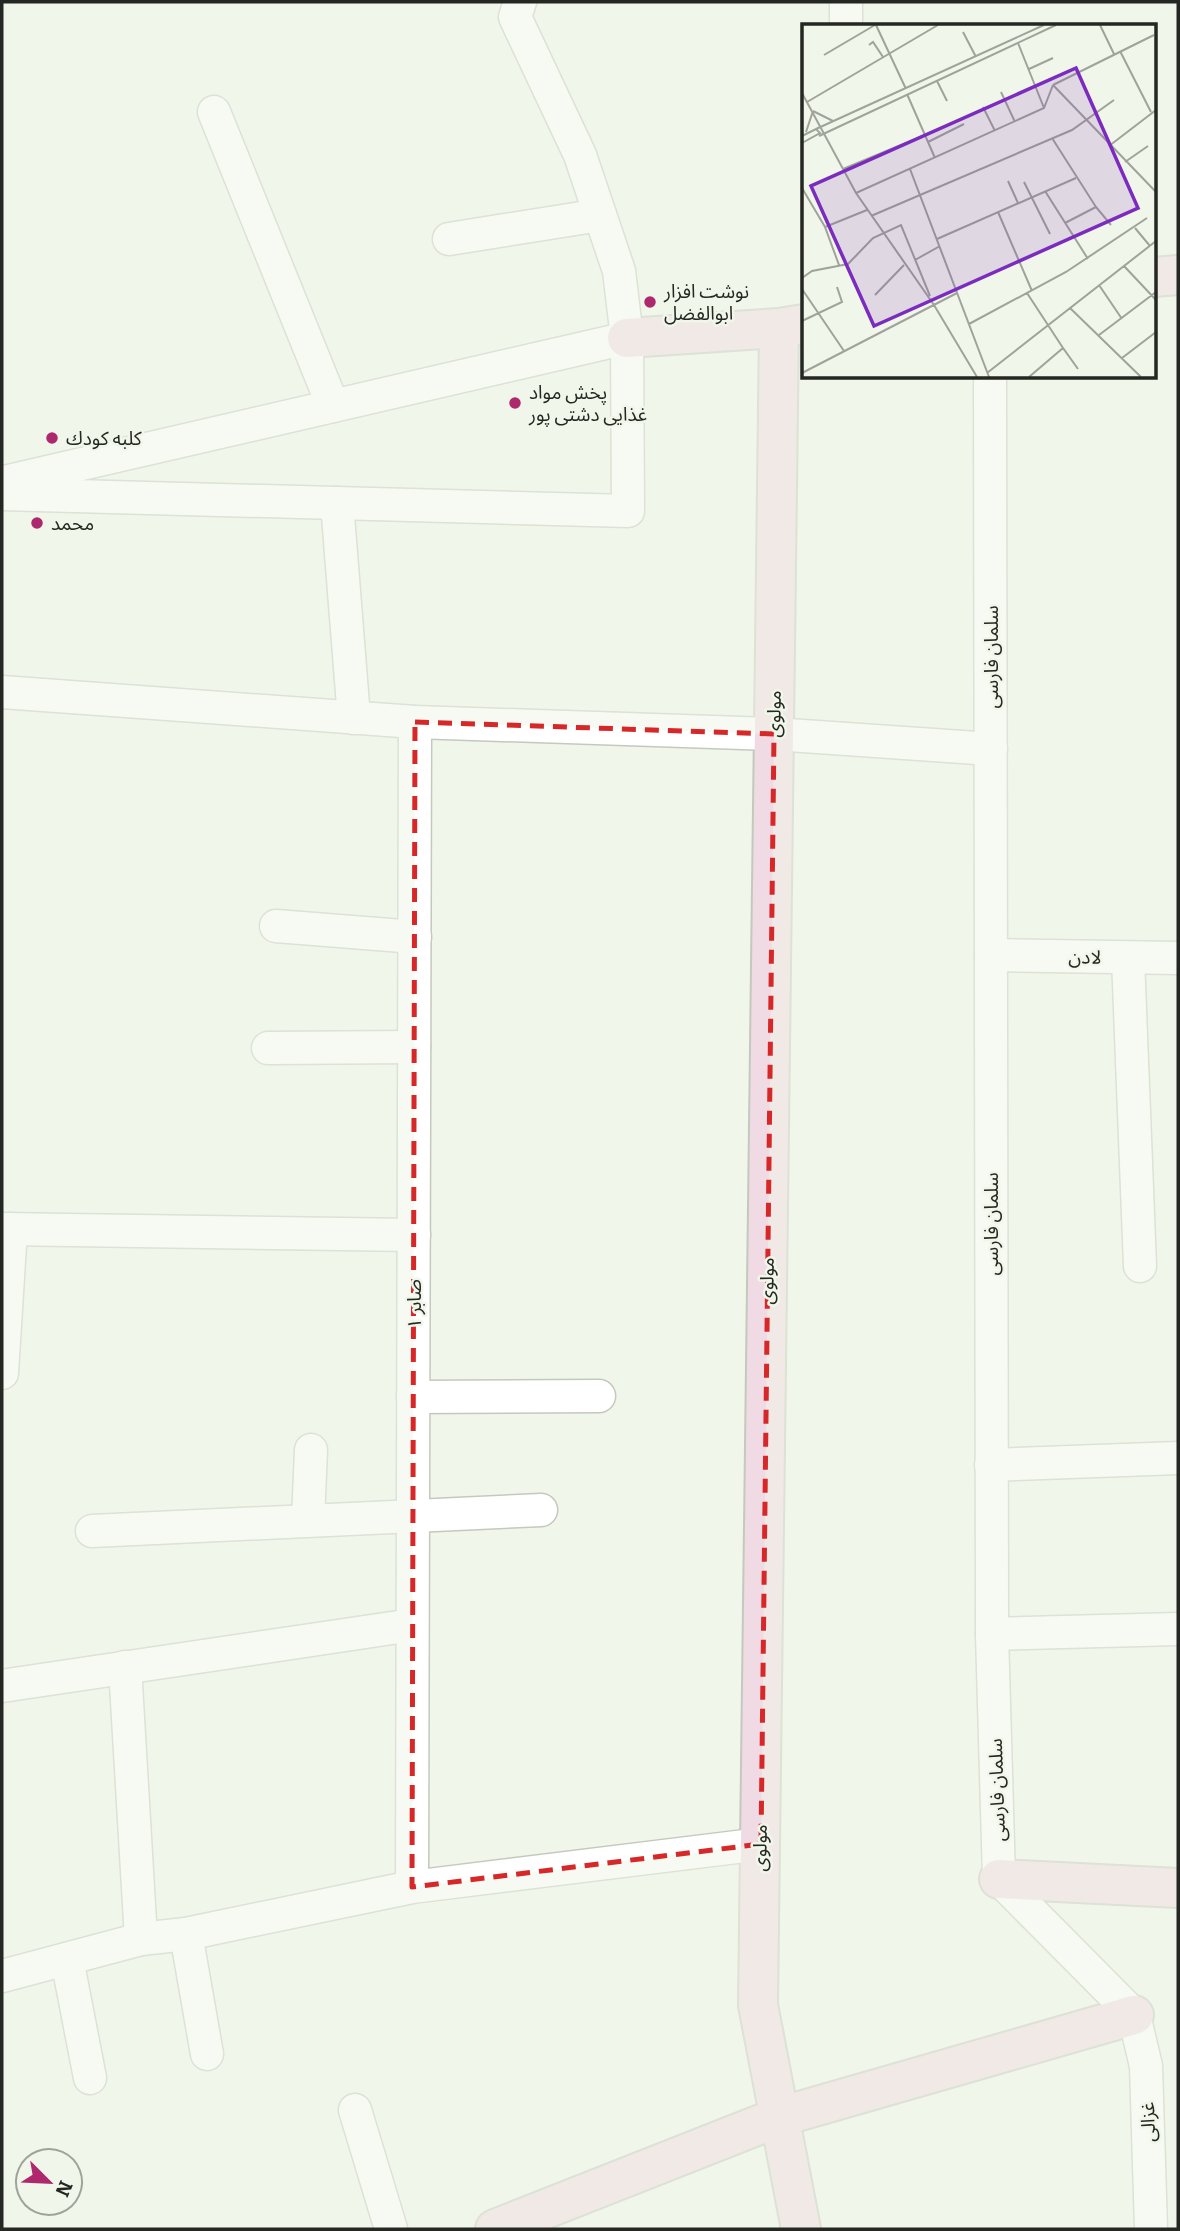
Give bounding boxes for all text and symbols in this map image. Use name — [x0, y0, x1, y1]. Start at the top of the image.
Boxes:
inset map — [802, 24, 1156, 378]
place label: نوشت افزار ابوالفضل — [663, 280, 749, 325]
marker: نوشت افزار ابوالفضل — [642, 294, 658, 310]
place label: پخش مواد غذایی دشتی پور — [528, 381, 647, 427]
marker: پخش مواد غذایی دشتی پور — [507, 395, 523, 411]
place label: كلبه كودك — [66, 427, 143, 450]
marker: كلبه كودك — [44, 430, 60, 446]
place label: محمد — [51, 512, 94, 535]
marker: محمد — [29, 515, 45, 531]
street label: سلمان فارسی — [980, 605, 1003, 709]
street label: مولوی — [762, 690, 786, 738]
street label: لادن — [1068, 945, 1102, 969]
street label: سلمان فارسی — [980, 1172, 1003, 1276]
street label: مولوی — [755, 1257, 779, 1305]
street label: صابر ۱ — [403, 1279, 426, 1329]
street label: سلمان فارسی — [984, 1738, 1010, 1842]
street label: مولوی — [748, 1824, 772, 1872]
street label: غزالی — [1136, 2102, 1160, 2142]
north arrow — [14, 2147, 84, 2217]
text: N — [50, 2177, 78, 2200]

